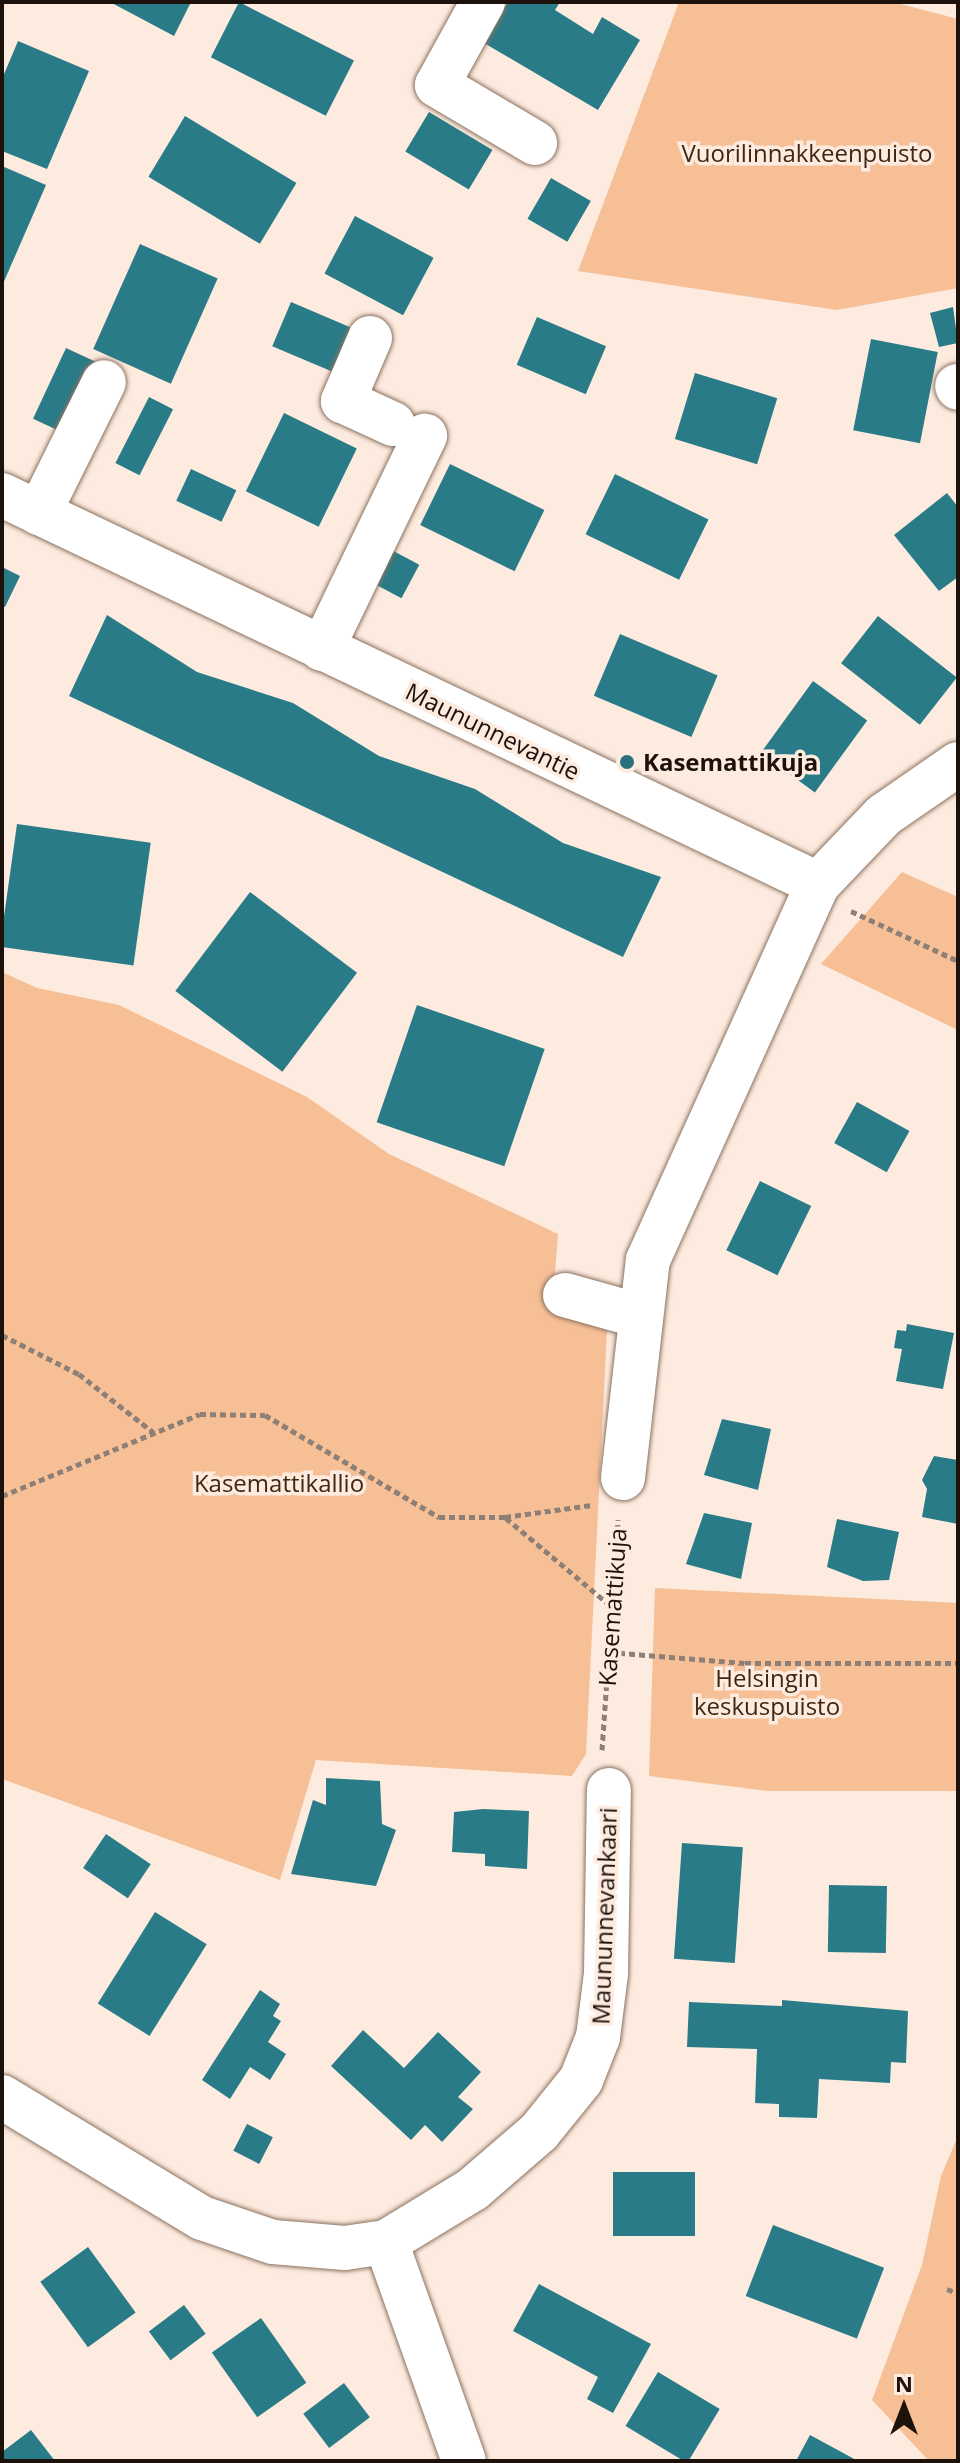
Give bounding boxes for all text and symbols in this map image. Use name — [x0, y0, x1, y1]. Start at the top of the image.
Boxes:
park label: Vuorilinnakkeenpuisto — [681, 139, 933, 167]
street label: Maununnevantie — [401, 676, 585, 786]
place label: Kasemattikuja — [643, 748, 818, 776]
marker: Kasemattikuja — [618, 753, 636, 771]
park label: Kasemattikallio — [194, 1469, 364, 1497]
street label: Kasemattikuja — [592, 1527, 632, 1687]
park label: Helsingin keskuspuisto — [694, 1664, 840, 1720]
street label: Maununnevankaari — [586, 1807, 622, 2025]
north arrow — [864, 2367, 944, 2447]
text: N — [895, 2368, 913, 2398]

